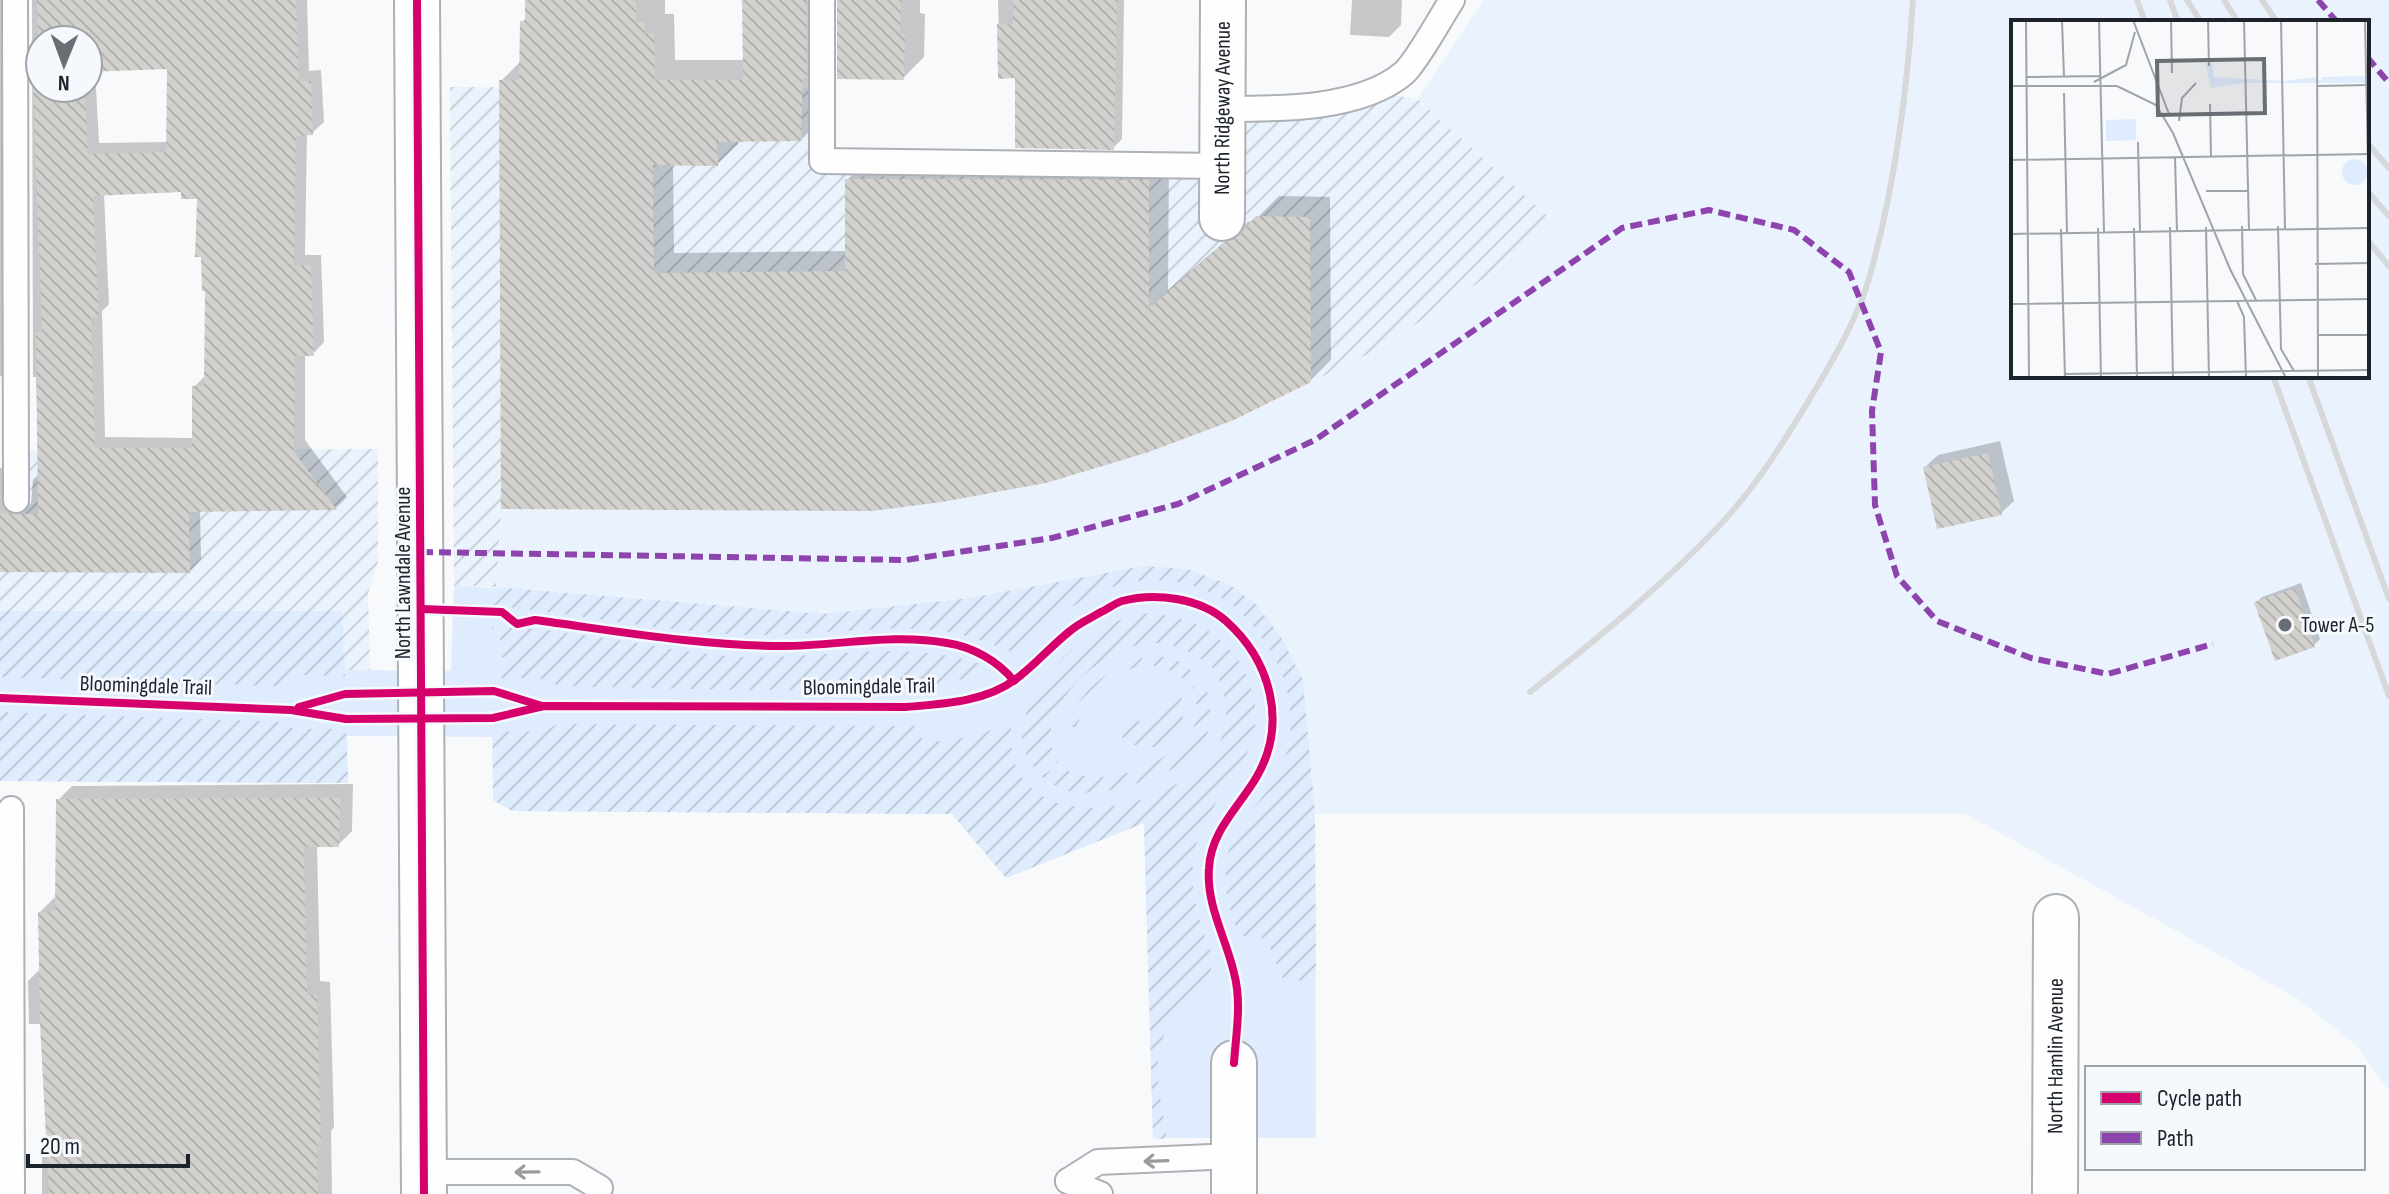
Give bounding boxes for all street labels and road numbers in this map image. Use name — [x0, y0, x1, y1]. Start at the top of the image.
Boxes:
street label: North Ridgeway Avenue — [1209, 21, 1236, 195]
street label: North Lawndale Avenue — [390, 487, 417, 659]
street label: Bloomingdale Trail — [79, 670, 213, 702]
street label: Bloomingdale Trail — [803, 672, 935, 702]
street label: North Hamlin Avenue — [2042, 978, 2069, 1134]

